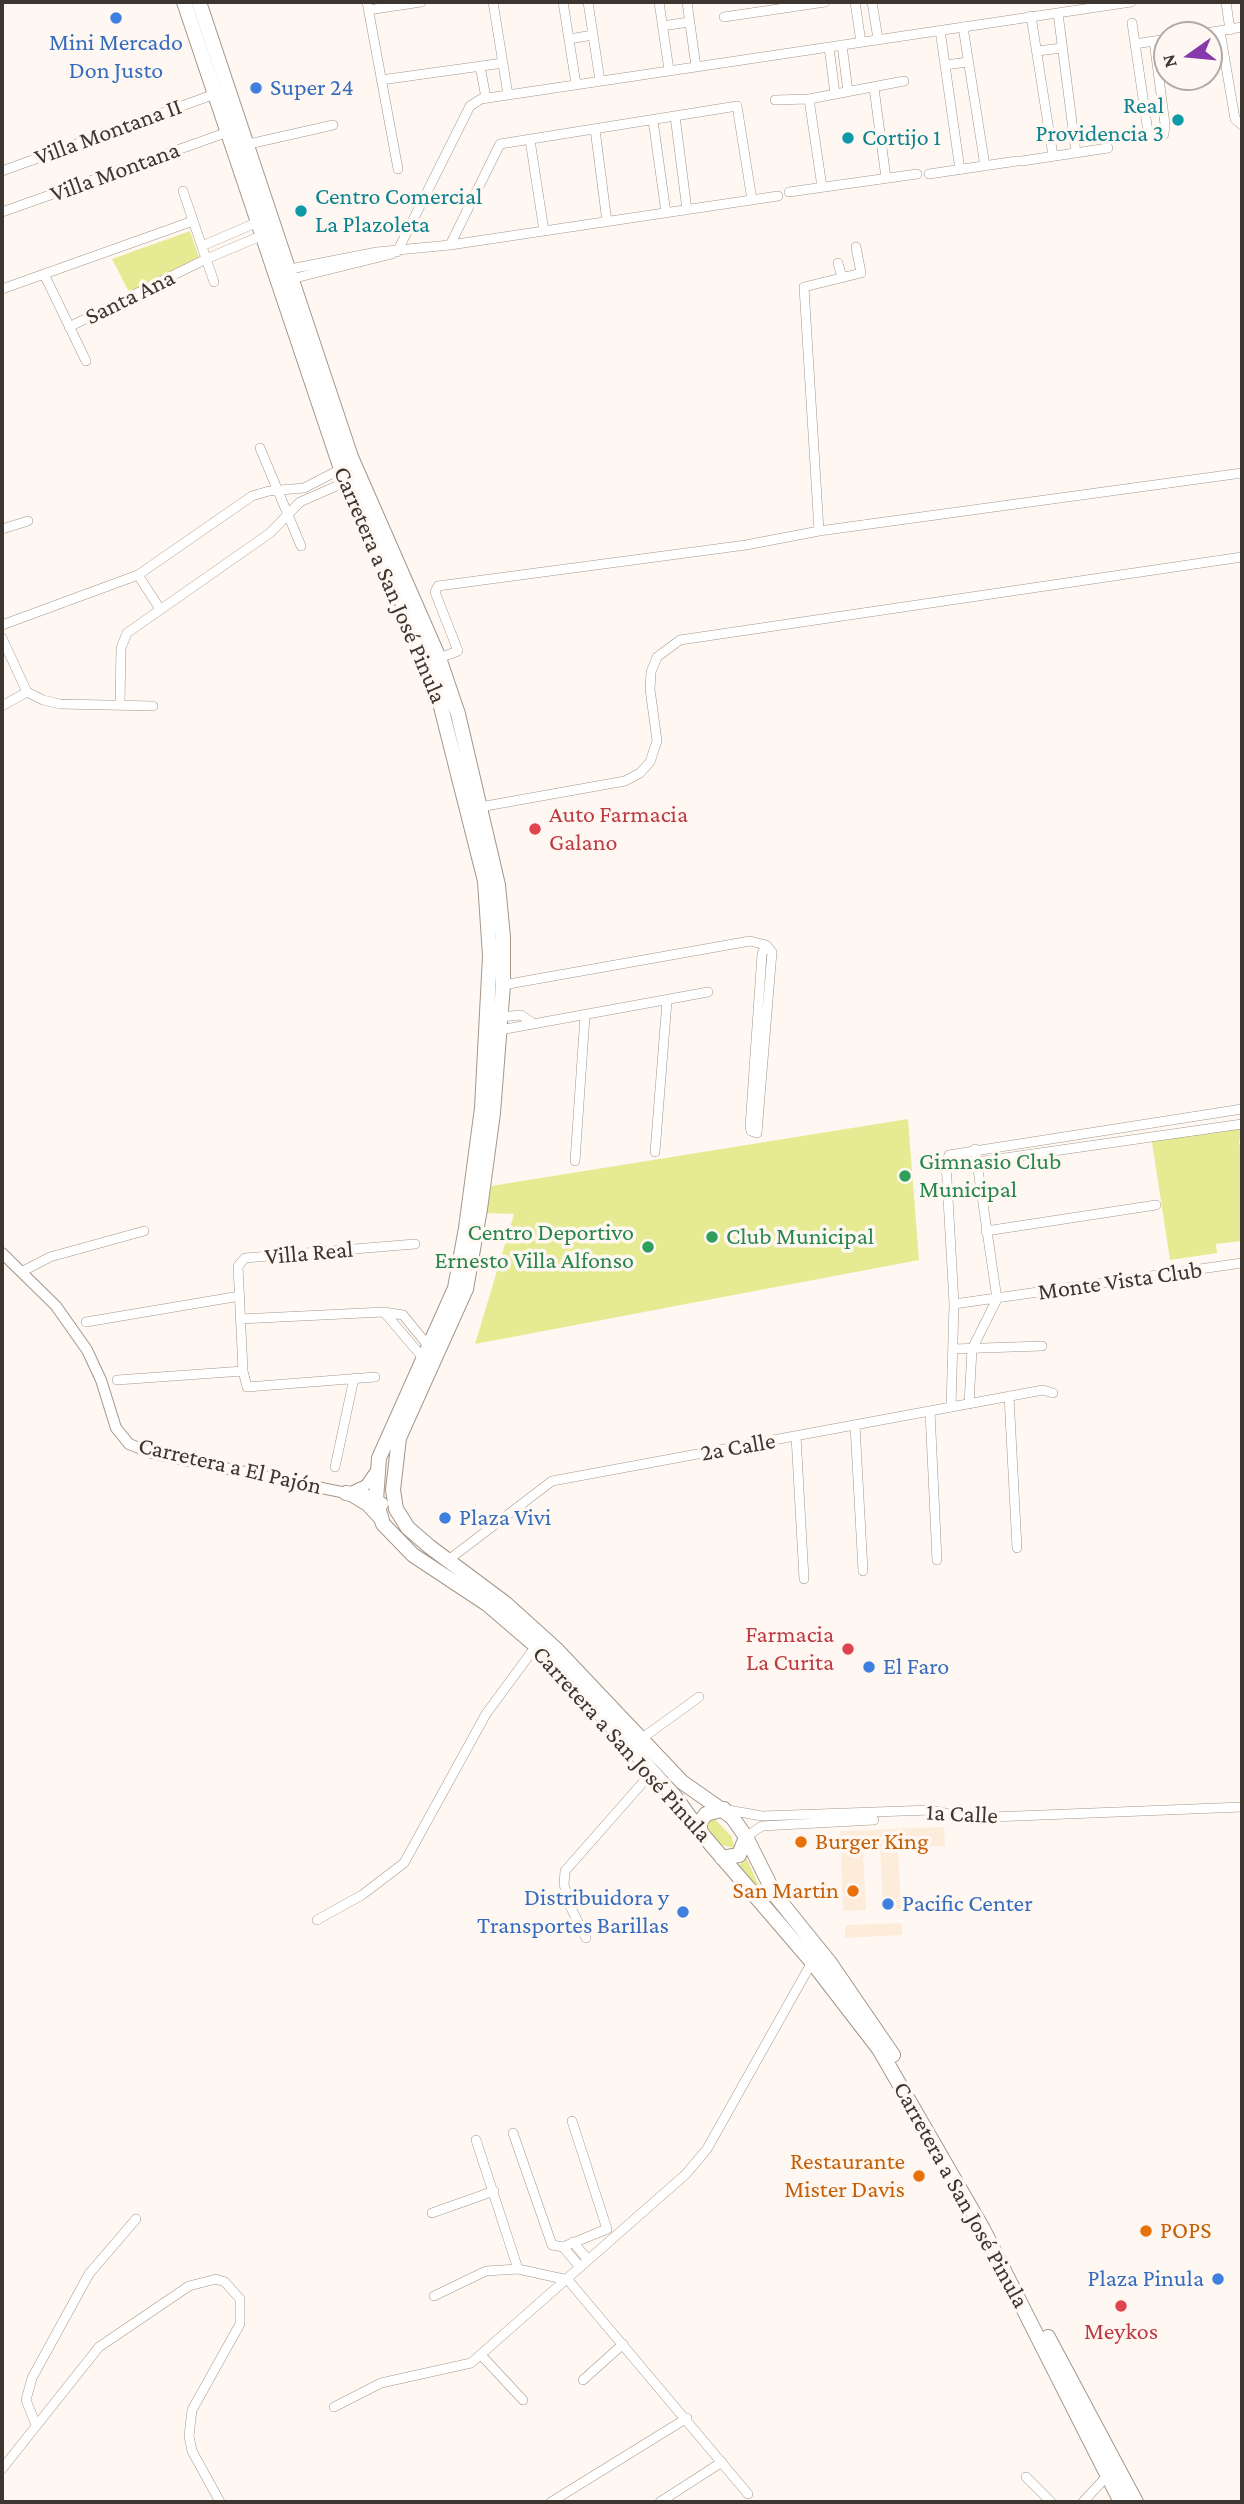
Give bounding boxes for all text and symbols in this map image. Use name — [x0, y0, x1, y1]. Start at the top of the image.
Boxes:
marker: Mini Mercado Don Justo — [108, 10, 124, 26]
north arrow — [1153, 21, 1223, 91]
place label: Mini Mercado Don Justo — [49, 29, 183, 85]
text: N — [1157, 52, 1181, 70]
place label: Super 24 — [270, 74, 354, 102]
marker: Super 24 — [248, 80, 264, 96]
street label: Villa Montana II — [30, 92, 186, 172]
place label: Real Providencia 3 — [1035, 92, 1164, 148]
marker: Real Providencia 3 — [1170, 112, 1186, 128]
place label: Cortijo 1 — [862, 124, 941, 152]
marker: Cortijo 1 — [840, 130, 856, 146]
street label: Villa Montana — [46, 135, 184, 209]
place label: Centro Comercial La Plazoleta — [315, 183, 482, 239]
marker: Centro Comercial La Plazoleta — [293, 203, 309, 219]
street label: Santa Ana — [80, 263, 180, 331]
street label: Carretera a San José Pinula — [327, 462, 453, 708]
place label: Auto Farmacia Galano — [549, 801, 688, 857]
marker: Auto Farmacia Galano — [527, 821, 543, 837]
place label: Gimnasio Club Municipal — [919, 1148, 1061, 1204]
marker: Gimnasio Club Municipal — [897, 1168, 913, 1184]
place label: Centro Deportivo Ernesto Villa Alfonso — [435, 1219, 634, 1275]
place label: Club Municipal — [726, 1223, 874, 1251]
marker: Club Municipal — [704, 1229, 720, 1245]
street label: Villa Real — [264, 1235, 354, 1271]
marker: Centro Deportivo Ernesto Villa Alfonso — [640, 1239, 656, 1255]
street label: Monte Vista Club — [1036, 1255, 1204, 1307]
street label: 2a Calle — [698, 1426, 778, 1468]
street label: Carretera a El Pajón — [136, 1431, 324, 1501]
place label: Plaza Vivi — [459, 1504, 551, 1532]
marker: Plaza Vivi — [437, 1510, 453, 1526]
place label: Farmacia La Curita — [745, 1621, 834, 1677]
street label: Carretera a San José Pinula — [526, 1640, 718, 1848]
marker: Farmacia La Curita — [840, 1641, 856, 1657]
place label: El Faro — [883, 1653, 949, 1681]
marker: El Faro — [861, 1659, 877, 1675]
street label: 1a Calle — [925, 1798, 999, 1830]
place label: Burger King — [815, 1828, 929, 1856]
marker: Burger King — [793, 1834, 809, 1850]
place label: San Martin — [733, 1877, 839, 1905]
marker: San Martin — [845, 1883, 861, 1899]
place label: Distribuidora y Transportes Barillas — [477, 1884, 669, 1940]
place label: Pacific Center — [902, 1890, 1033, 1918]
marker: Pacific Center — [880, 1896, 896, 1912]
marker: Distribuidora y Transportes Barillas — [675, 1904, 691, 1920]
street label: Carretera a San José Pinula — [887, 2077, 1035, 2313]
place label: Restaurante Mister Davis — [784, 2148, 905, 2204]
marker: Restaurante Mister Davis — [911, 2168, 927, 2184]
place label: POPS — [1160, 2217, 1211, 2245]
marker: POPS — [1138, 2223, 1154, 2239]
place label: Plaza Pinula — [1087, 2265, 1204, 2293]
marker: Plaza Pinula — [1210, 2271, 1226, 2287]
marker: Meykos — [1113, 2298, 1129, 2314]
place label: Meykos — [1084, 2318, 1158, 2346]

